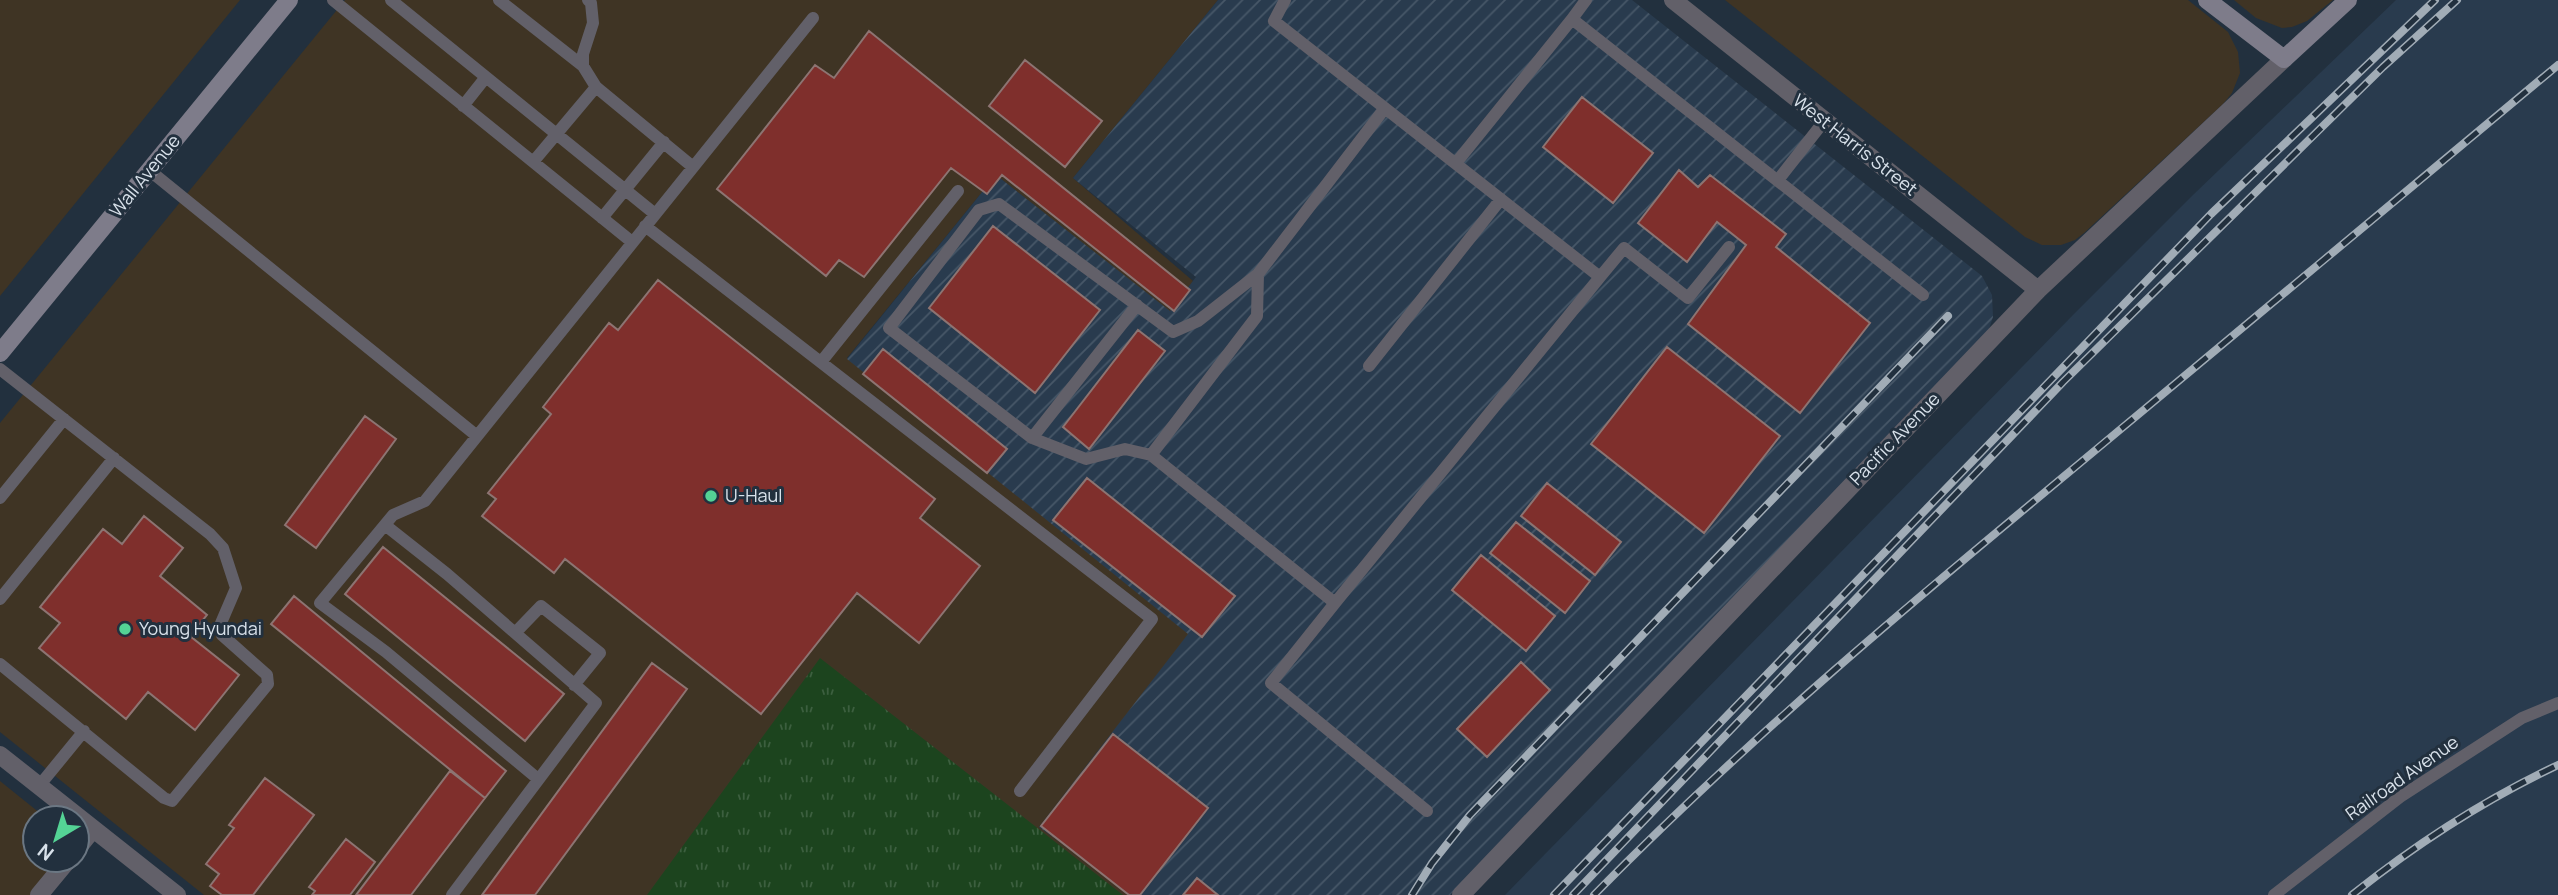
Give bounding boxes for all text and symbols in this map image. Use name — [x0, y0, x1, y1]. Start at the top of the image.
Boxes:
street label: West Harris Street — [1788, 88, 1923, 200]
street label: Wall Avenue — [104, 129, 185, 222]
street label: Pacific Avenue — [1844, 387, 1945, 490]
place label: U-Haul — [725, 483, 782, 507]
marker: U-Haul — [703, 488, 719, 504]
place label: Young Hyundai — [139, 616, 262, 640]
marker: Young Hyundai — [117, 621, 133, 637]
street label: Railroad Avenue — [2340, 729, 2463, 825]
north arrow — [21, 804, 91, 874]
text: N — [32, 838, 59, 867]

